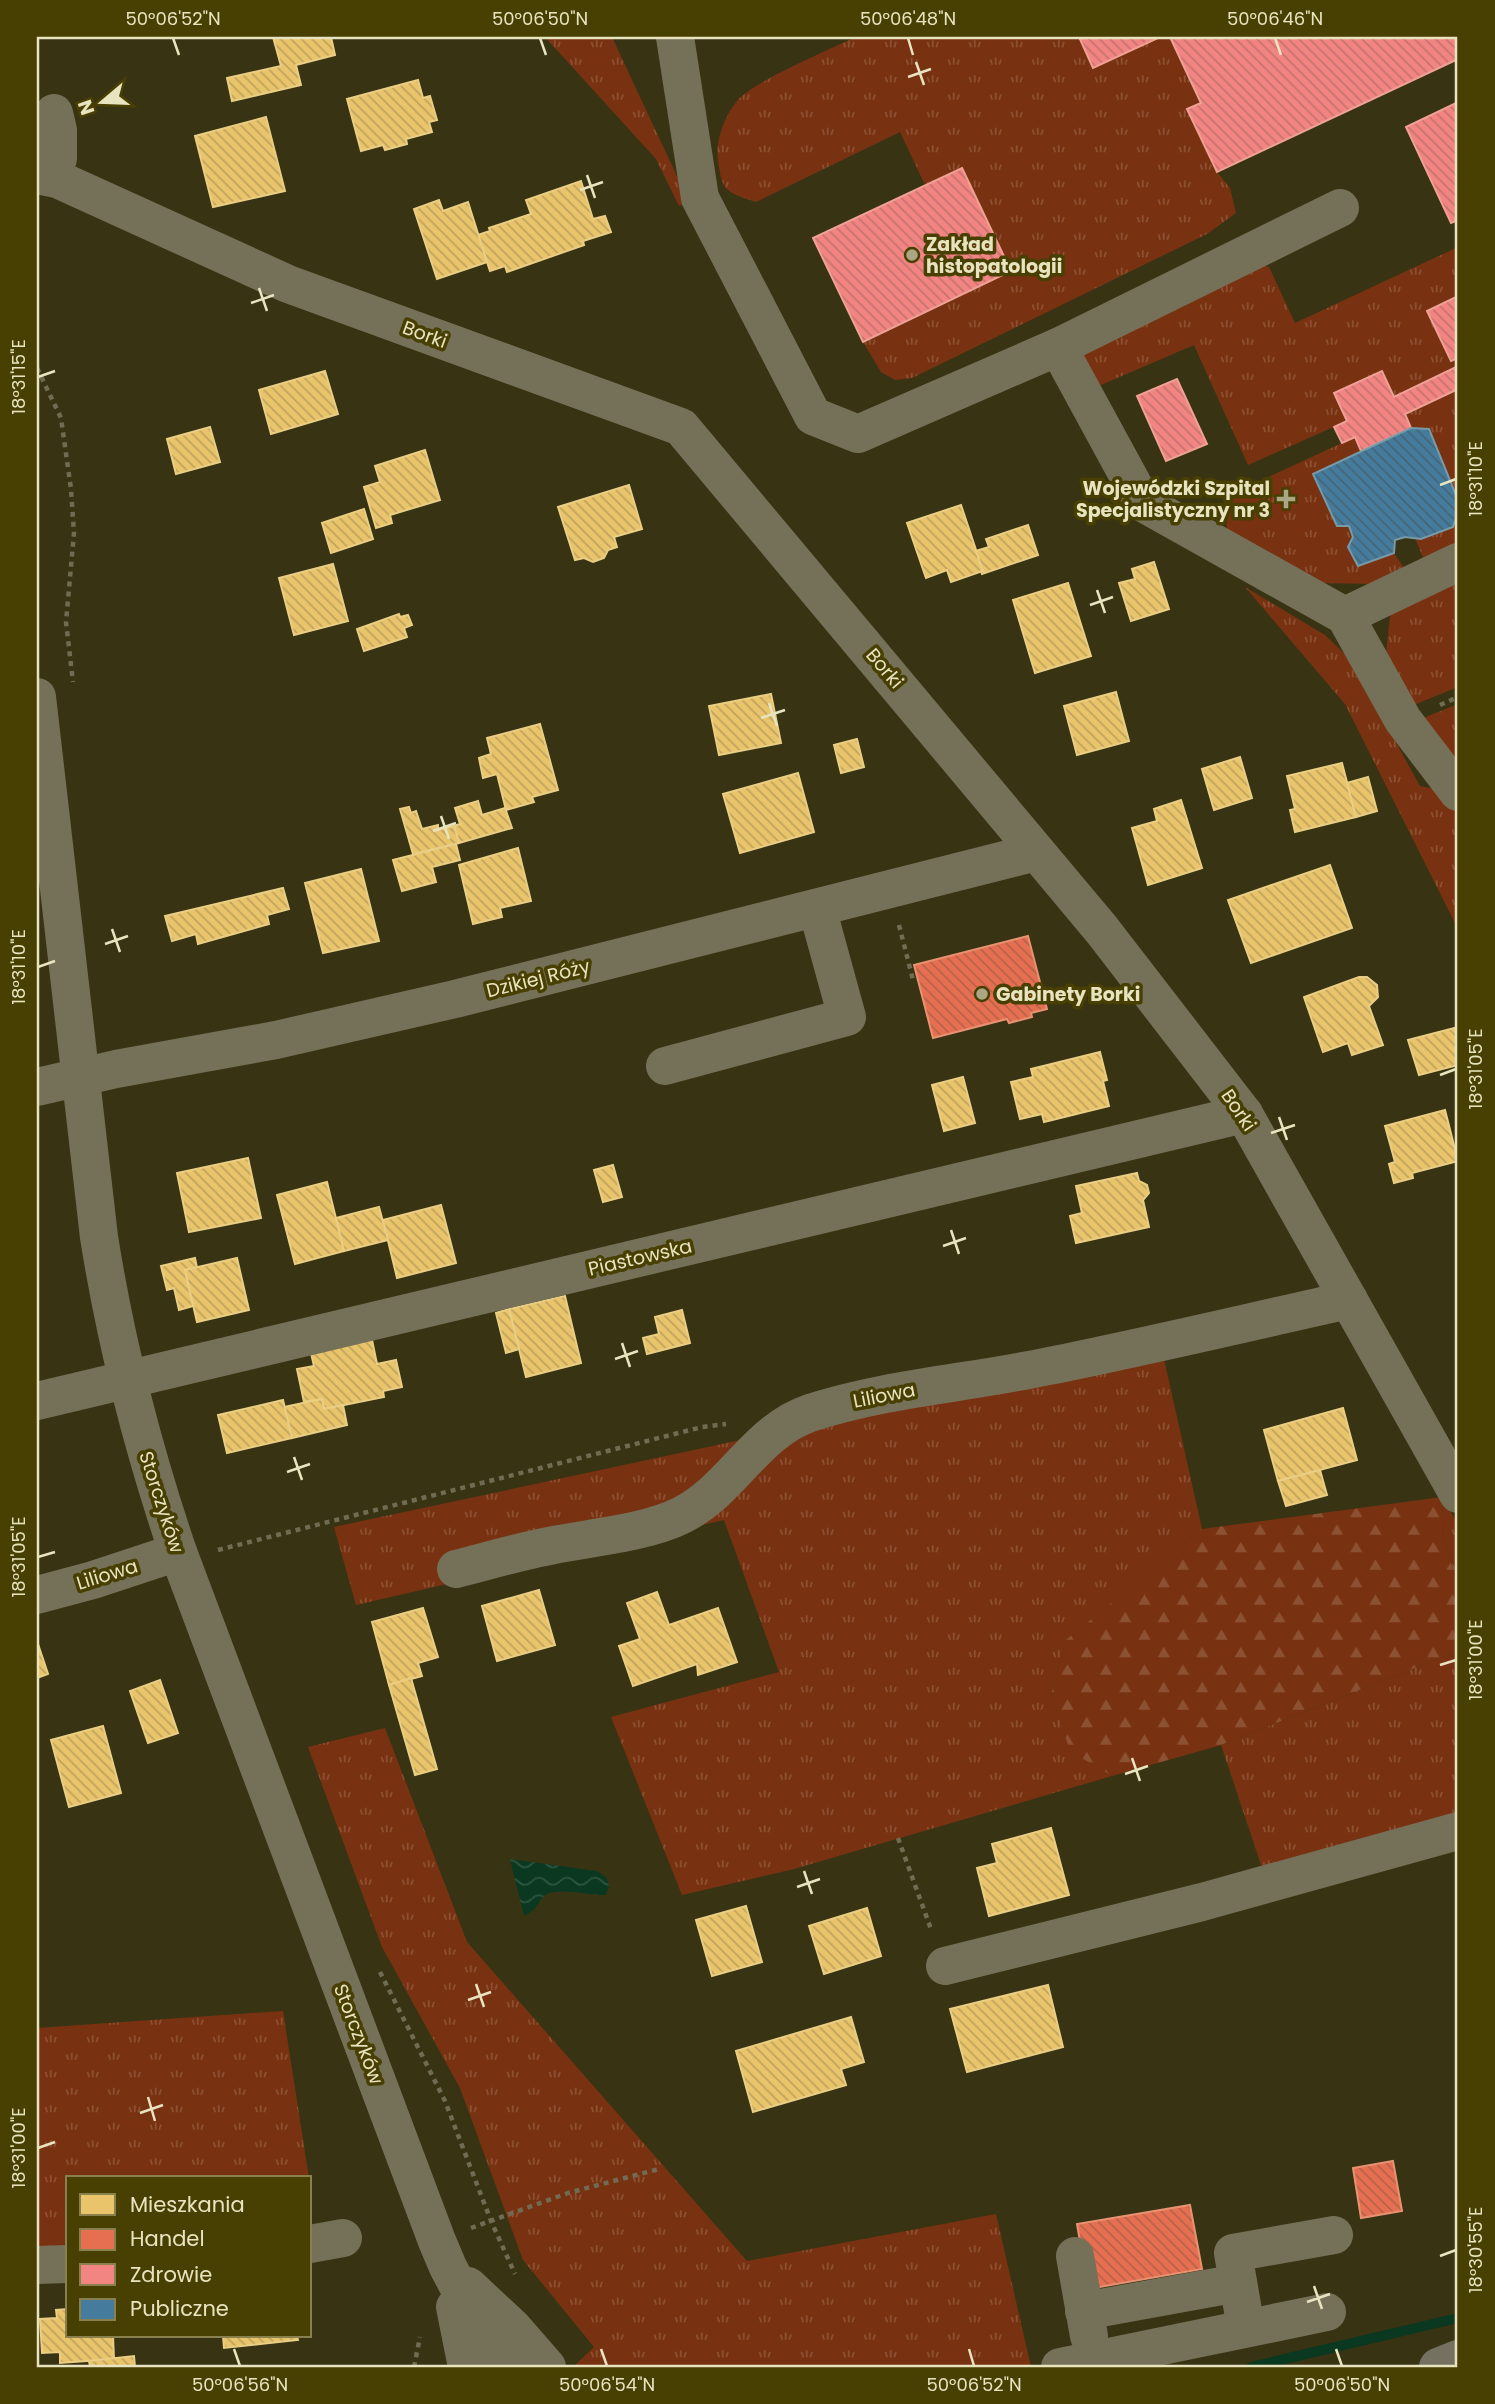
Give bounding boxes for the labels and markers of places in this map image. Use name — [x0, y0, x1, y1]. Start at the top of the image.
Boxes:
place label: Zakład histopatologii — [926, 231, 1062, 280]
marker: Zakład histopatologii — [904, 247, 920, 263]
place label: Wojewódzki Szpital Specjalistyczny nr 3 — [1076, 475, 1270, 524]
marker: Wojewódzki Szpital Specjalistyczny nr 3 — [1276, 489, 1296, 509]
place label: Gabinety Borki — [996, 981, 1140, 1008]
marker: Gabinety Borki — [974, 986, 990, 1002]

